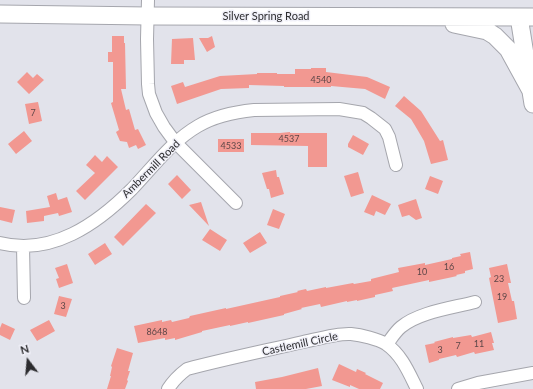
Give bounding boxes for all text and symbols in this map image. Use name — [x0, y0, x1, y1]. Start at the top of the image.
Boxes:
street label: Silver Spring Road — [222, 9, 310, 23]
house number: 4540 — [311, 75, 331, 85]
house number: 7 — [30, 108, 36, 118]
house number: 4537 — [279, 134, 299, 144]
street label: Ambermill Road — [119, 137, 183, 201]
house number: 4533 — [221, 141, 241, 151]
house number: 16 — [444, 262, 454, 272]
house number: 10 — [417, 267, 427, 277]
house number: 23 — [494, 274, 504, 284]
house number: 19 — [497, 292, 507, 302]
house number: 3 — [60, 301, 66, 311]
house number: 8648 — [147, 327, 167, 337]
street label: Castlemill Circle — [261, 330, 339, 358]
house number: 11 — [474, 339, 484, 349]
north arrow — [8, 341, 48, 381]
house number: 7 — [455, 341, 461, 351]
text: N — [19, 342, 30, 356]
house number: 3 — [437, 345, 443, 355]

